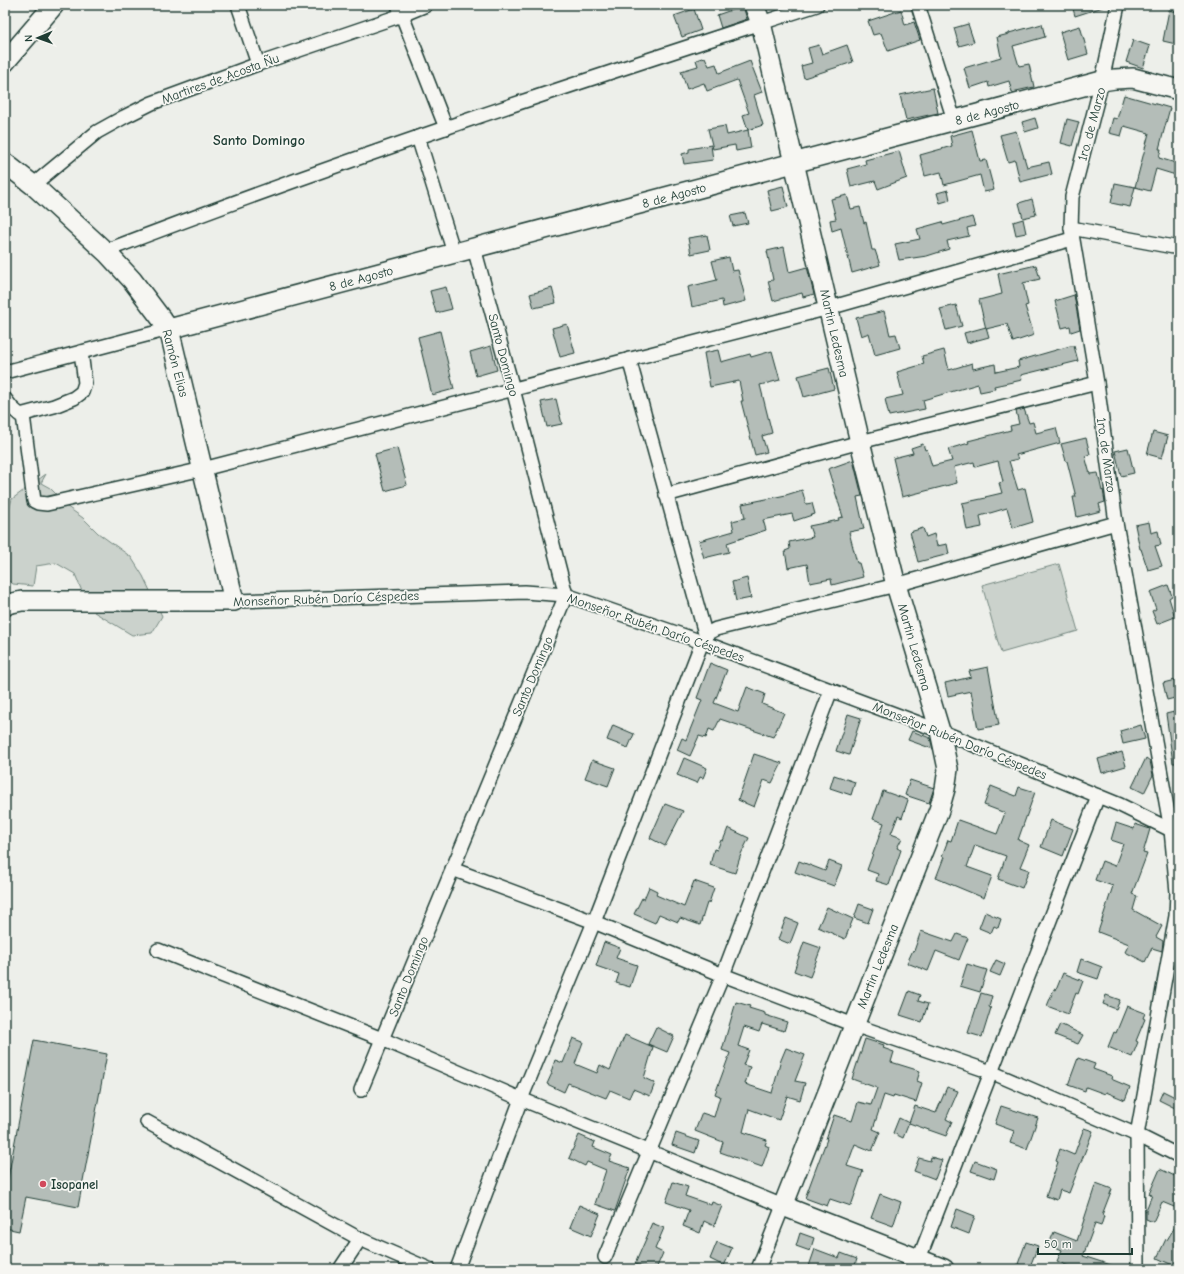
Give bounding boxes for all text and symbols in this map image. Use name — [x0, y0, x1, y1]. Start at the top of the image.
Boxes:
north arrow — [18, 18, 58, 58]
text: N — [22, 35, 35, 42]
street label: Martires de Acosta Ñu — [159, 49, 281, 107]
street label: 1ro. de Marzo — [1074, 86, 1109, 163]
street label: 8 de Agosto — [953, 97, 1021, 128]
district label: Santo Domingo — [213, 132, 305, 149]
street label: 8 de Agosto — [640, 180, 708, 211]
street label: 8 de Agosto — [327, 263, 395, 294]
street label: Martin Ledesma — [817, 288, 852, 379]
street label: Santo Domingo — [485, 312, 522, 398]
street label: Ramón Elias — [159, 328, 192, 399]
street label: 1ro. de Marzo — [1094, 417, 1119, 494]
street label: Monseñor Rubén Darío Céspedes — [233, 588, 419, 609]
street label: Monseñor Rubén Darío Céspedes — [565, 590, 746, 665]
street label: Martin Ledesma — [895, 602, 934, 692]
street label: Santo Domingo — [509, 634, 556, 718]
street label: Monseñor Rubén Darío Céspedes — [871, 699, 1049, 782]
street label: Martin Ledesma — [854, 922, 901, 1011]
street label: Santo Domingo — [386, 934, 431, 1019]
place label: Isopanel — [51, 1177, 98, 1192]
marker: Isopanel — [38, 1179, 48, 1189]
scale bar — [1038, 1230, 1132, 1256]
text: 50 m — [1044, 1237, 1072, 1251]

